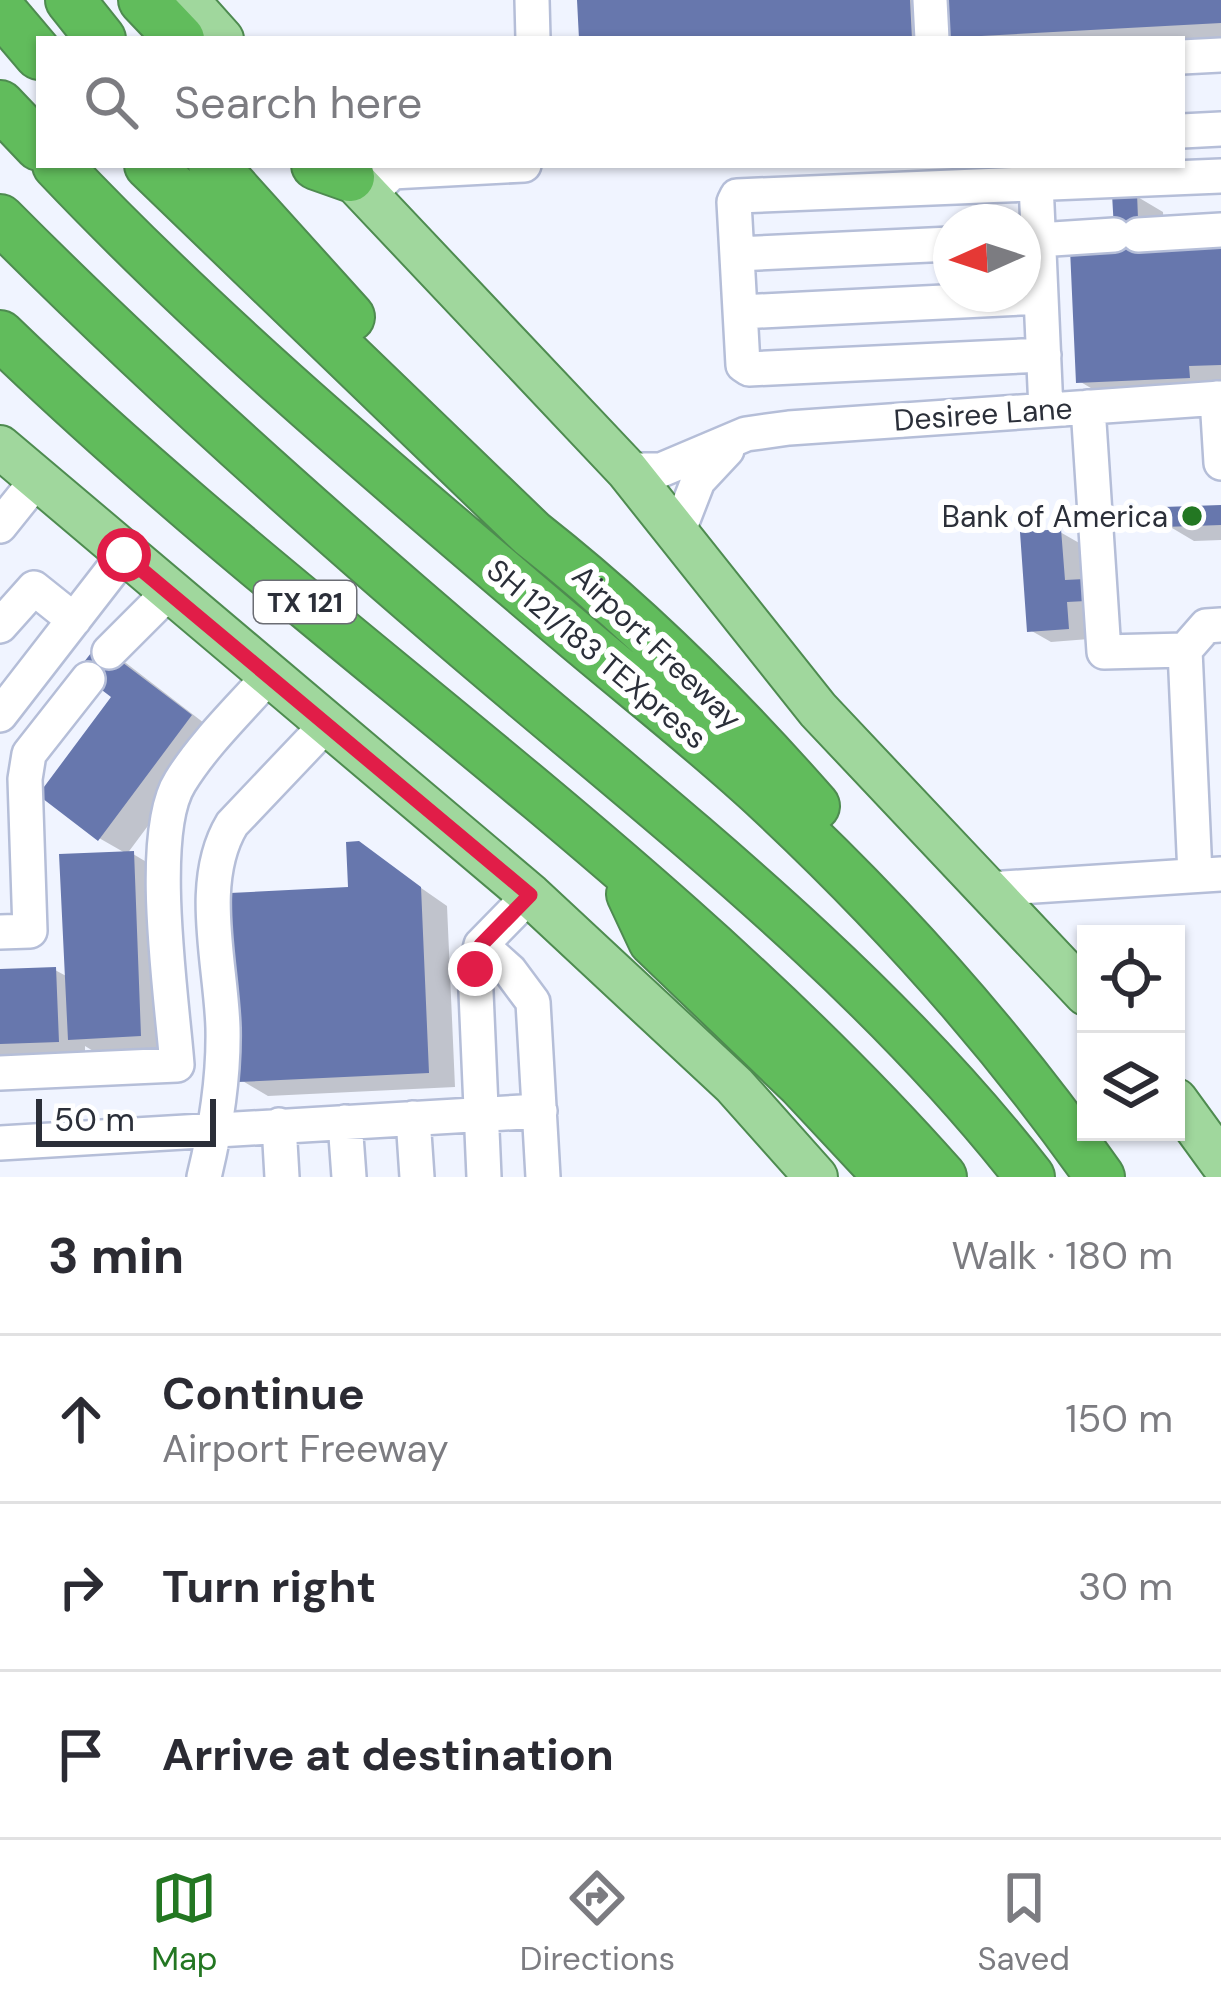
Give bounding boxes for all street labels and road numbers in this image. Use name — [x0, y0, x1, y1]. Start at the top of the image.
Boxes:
street label: Desiree Lane — [892, 388, 1074, 440]
street label: SH 121/183 TEXpress — [479, 551, 715, 757]
street label: Airport Freeway — [564, 556, 750, 738]
road number: TX 121 — [254, 581, 356, 623]

